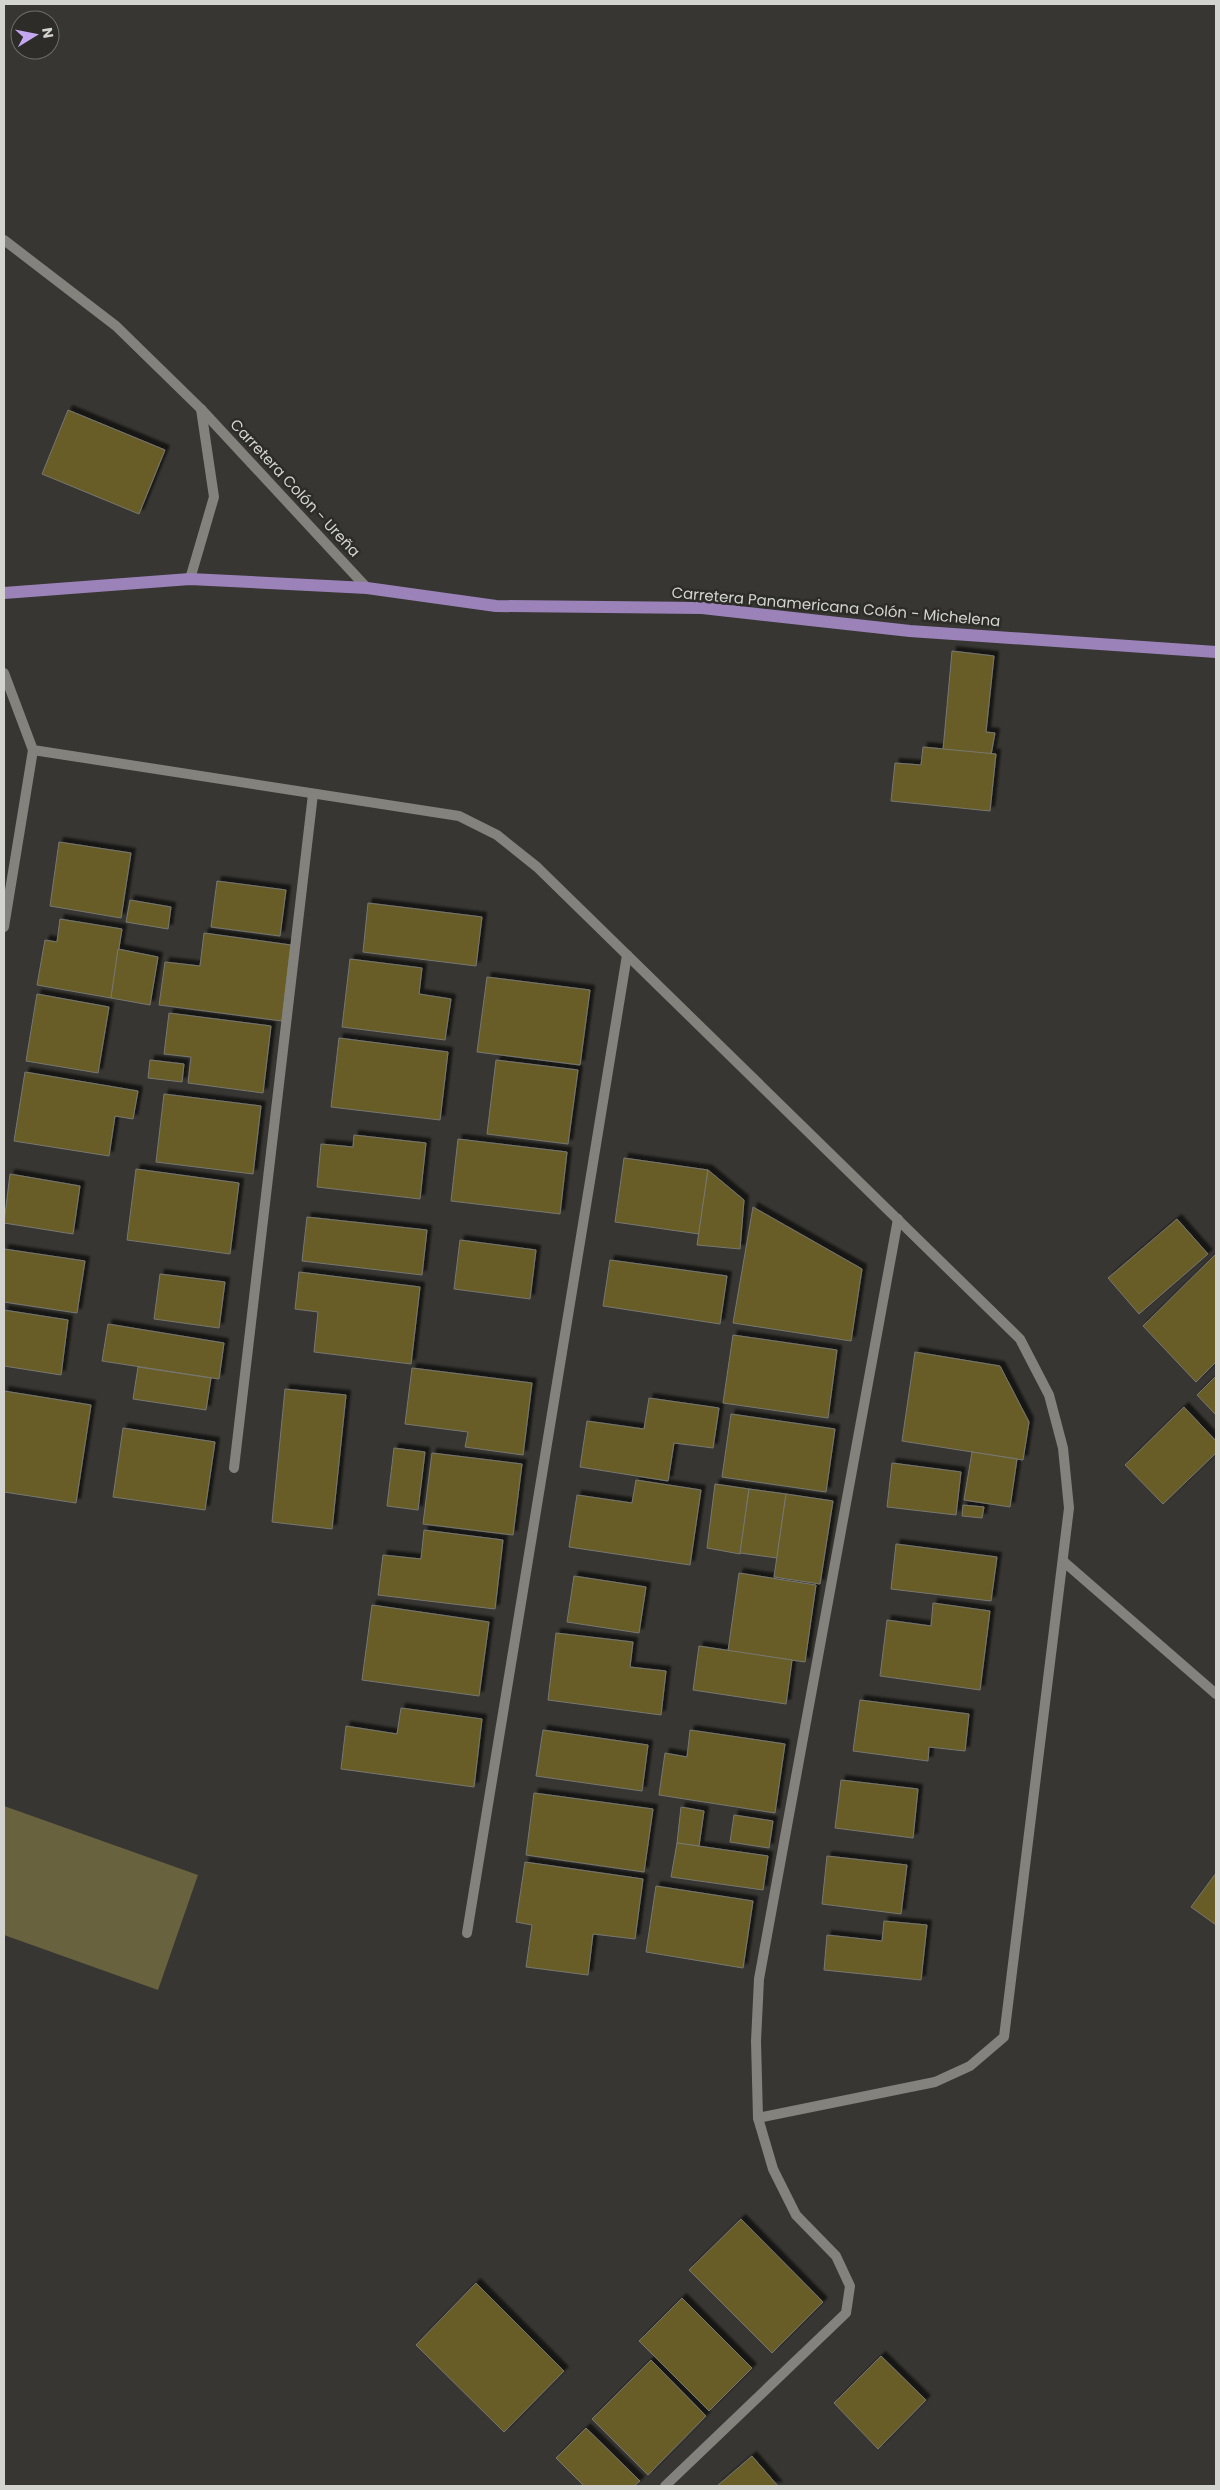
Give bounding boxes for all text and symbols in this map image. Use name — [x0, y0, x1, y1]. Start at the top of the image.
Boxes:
north arrow — [10, 10, 60, 60]
text: N — [37, 26, 59, 40]
street label: Carretera Colón - Ureña — [226, 414, 365, 561]
street label: Carretera Panamericana Colón - Michelena — [671, 582, 1001, 631]

